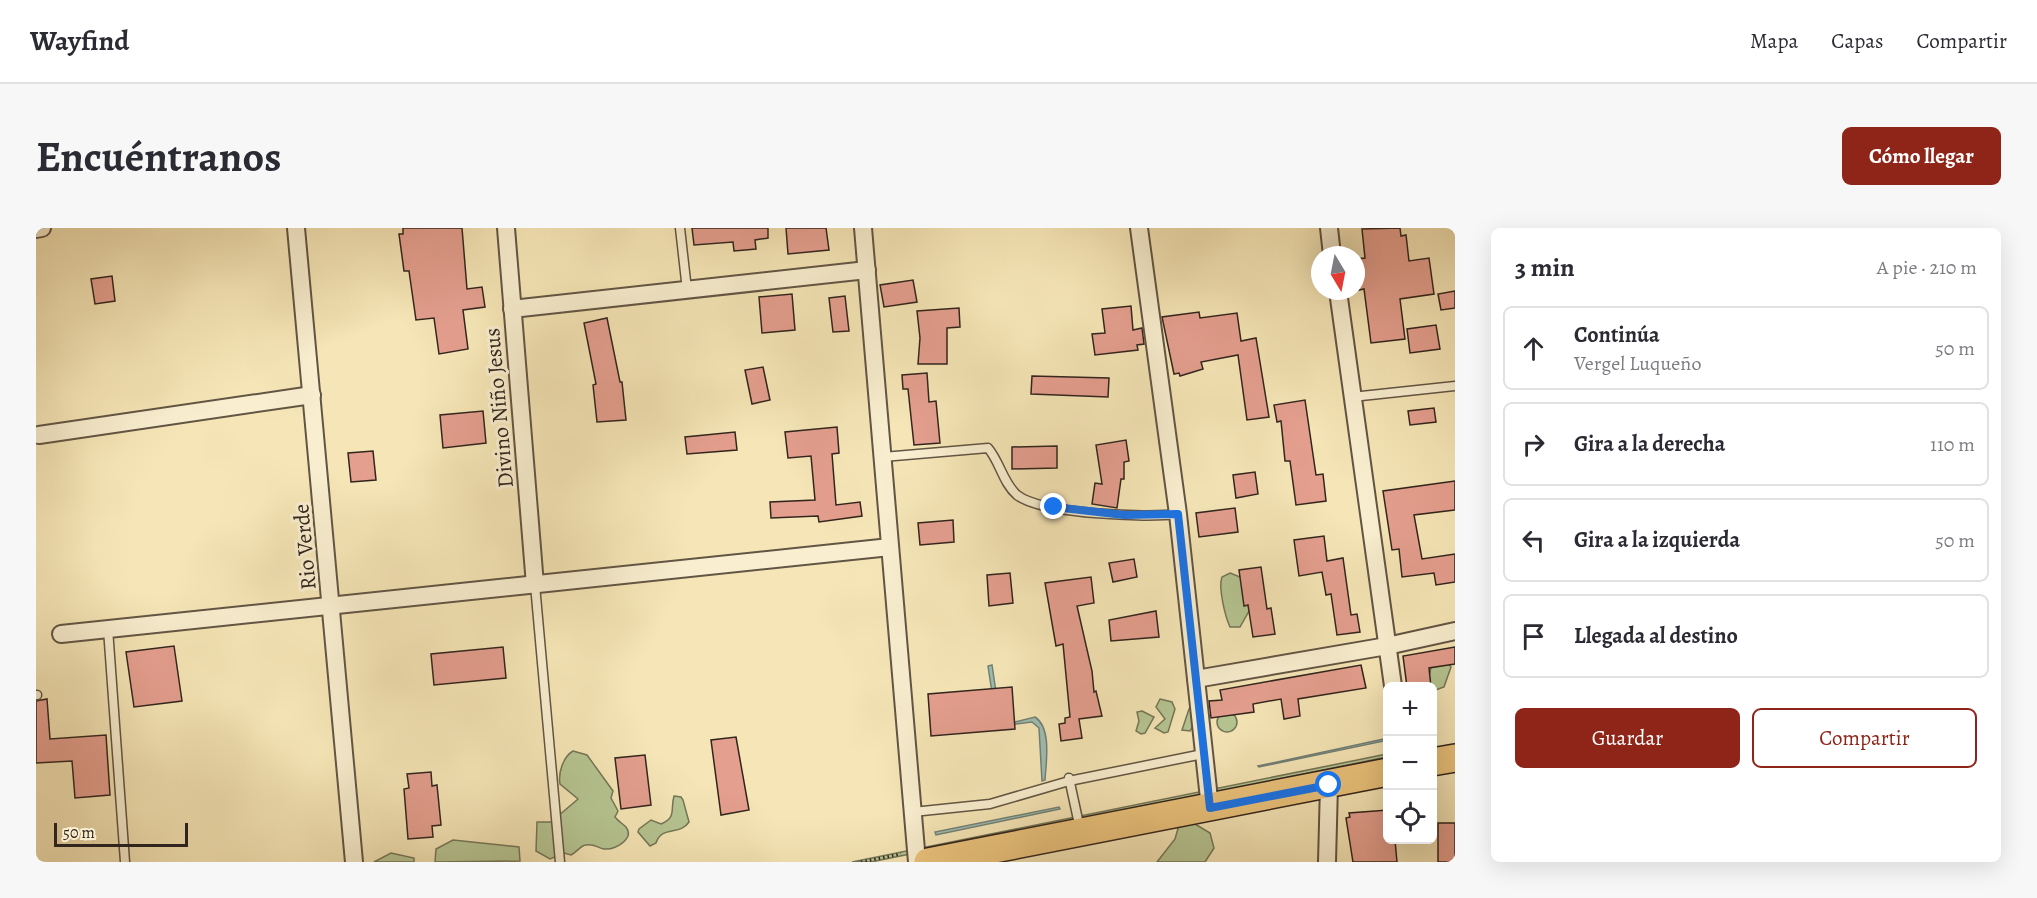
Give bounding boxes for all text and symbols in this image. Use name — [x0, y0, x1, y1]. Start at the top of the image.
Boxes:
text: Wayfind — [30, 22, 129, 60]
text: Mapa — [1750, 27, 1798, 55]
text: Capas — [1831, 27, 1884, 55]
text: Compartir — [1917, 27, 2007, 55]
button: Cómo llegar — [1842, 127, 2001, 185]
text: Encuéntranos — [36, 128, 281, 185]
north arrow — [1311, 246, 1365, 300]
text: 3 min — [1515, 250, 1575, 285]
text: A pie · 210 m — [1877, 254, 1977, 281]
text: Continúa — [1574, 320, 1660, 350]
street label: Divino Niño Jesus — [477, 327, 521, 489]
icon: ahead — [1517, 332, 1550, 365]
text: 50 m — [1935, 335, 1975, 362]
text: Vergel Luqueño — [1574, 350, 1701, 377]
icon: right — [1517, 428, 1550, 461]
text: Gira a la derecha — [1574, 429, 1725, 459]
text: 110 m — [1930, 431, 1975, 458]
route end — [1040, 493, 1066, 519]
street label: Rio Verde — [286, 503, 324, 591]
icon: left — [1517, 524, 1550, 557]
text: Gira a la izquierda — [1574, 525, 1740, 555]
text: 50 m — [1935, 527, 1975, 554]
icon: arrive — [1517, 620, 1550, 653]
text: Llegada al destino — [1574, 621, 1738, 651]
map controls — [1383, 682, 1437, 844]
button: + — [1383, 682, 1437, 736]
button: Guardar — [1515, 708, 1740, 768]
button: Compartir — [1752, 708, 1977, 768]
button: − — [1383, 736, 1437, 790]
route start — [1315, 771, 1341, 797]
button: locate — [1383, 790, 1437, 844]
scale bar — [54, 820, 188, 848]
text: 50 m — [63, 822, 95, 844]

